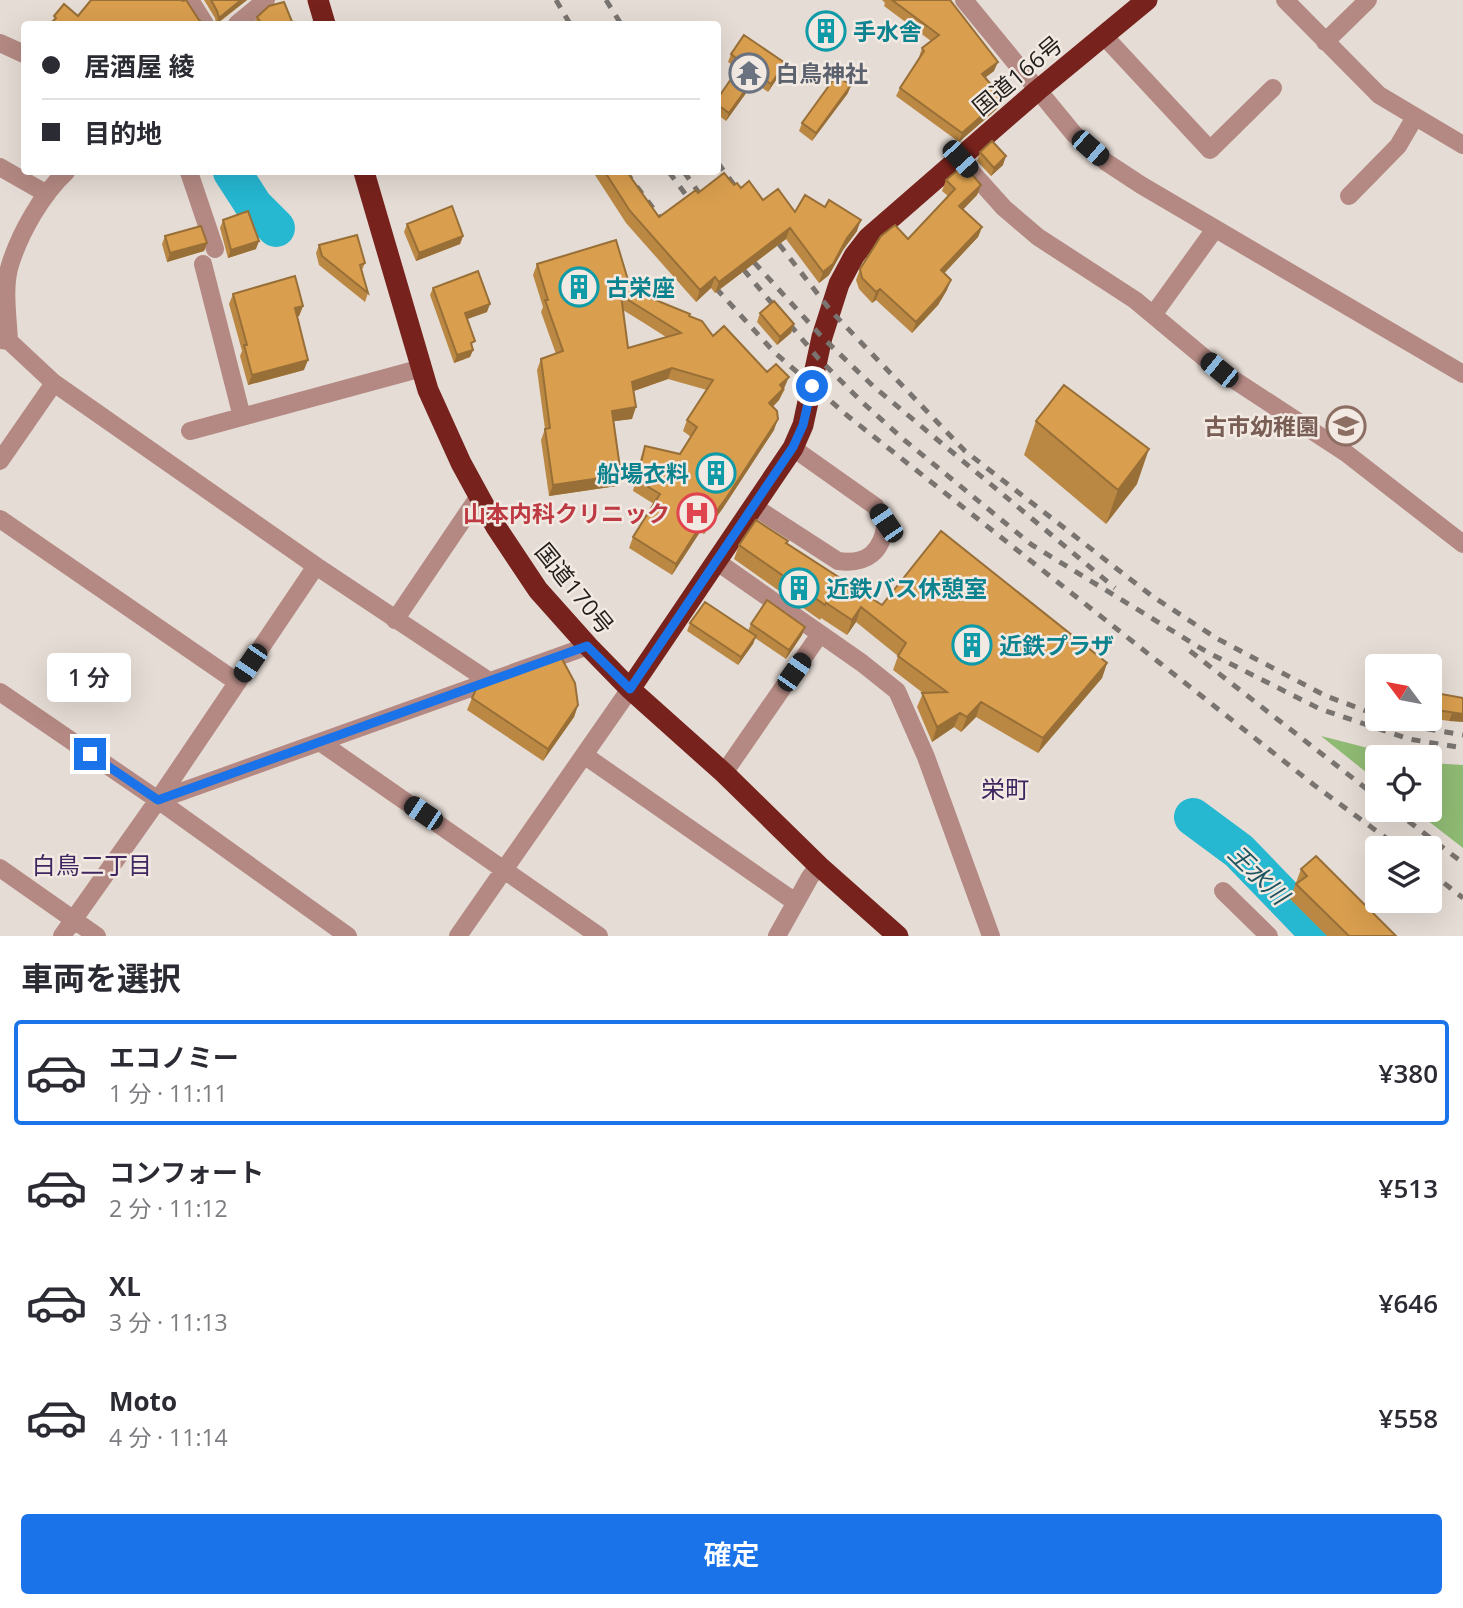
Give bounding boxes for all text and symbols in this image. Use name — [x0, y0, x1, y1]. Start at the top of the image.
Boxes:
building icon: 手水舎 — [805, 10, 847, 52]
place label: 手水舎 — [853, 15, 922, 47]
street label: 国道166号 — [965, 28, 1069, 122]
text: 居酒屋 綾 — [84, 48, 195, 84]
temple icon: 白鳥神社 — [728, 52, 770, 94]
place label: 白鳥神社 — [776, 57, 868, 89]
text: 目的地 — [84, 115, 162, 151]
car — [1068, 126, 1113, 170]
car — [939, 136, 982, 182]
building icon: 古栄座 — [558, 266, 600, 308]
place label: 古栄座 — [606, 271, 675, 303]
car — [1197, 349, 1242, 391]
route start — [796, 370, 828, 402]
school or university icon: 古市幼稚園 — [1325, 405, 1367, 447]
place label: 古市幼稚園 — [1204, 410, 1319, 442]
building icon: 船場衣料 — [695, 452, 737, 494]
place label: 船場衣料 — [597, 457, 689, 489]
hospital icon: 山本内科クリニック — [676, 492, 718, 534]
place label: 山本内科クリニック — [463, 497, 670, 529]
car — [866, 500, 907, 546]
street label: 国道170号 — [528, 536, 622, 640]
building icon: 近鉄バス休憩室 — [778, 567, 820, 609]
place label: 近鉄バス休憩室 — [826, 572, 987, 604]
building icon: 近鉄プラザ — [951, 624, 993, 666]
place label: 近鉄プラザ — [999, 629, 1114, 661]
car — [230, 640, 271, 686]
car — [774, 649, 815, 695]
callout: 1 分 — [48, 652, 132, 702]
north arrow — [1365, 654, 1442, 732]
map controls — [1365, 654, 1442, 913]
text: 1 分 — [68, 661, 110, 693]
route end — [74, 738, 106, 770]
button: locate — [1365, 745, 1442, 822]
district label: 栄町 — [981, 772, 1029, 805]
car — [400, 793, 447, 833]
button: layers — [1365, 836, 1442, 913]
water label: 王水川 — [1222, 837, 1299, 913]
district label: 白鳥二丁目 — [32, 848, 152, 881]
text: 車両を選択 — [21, 956, 181, 999]
text: エコノミー — [109, 1039, 239, 1075]
icon: car — [25, 1041, 88, 1104]
text: ¥380 — [1379, 1055, 1438, 1091]
text: 1 分 · 11:11 — [109, 1077, 228, 1109]
text: コンフォート — [109, 1154, 264, 1190]
icon: car — [25, 1156, 88, 1219]
text: ¥513 — [1379, 1170, 1438, 1206]
text: 2 分 · 11:12 — [109, 1192, 228, 1224]
text: XL — [109, 1268, 141, 1304]
icon: car — [25, 1271, 88, 1334]
text: ¥646 — [1379, 1285, 1438, 1321]
text: 3 分 · 11:13 — [109, 1306, 228, 1338]
text: Moto — [109, 1383, 177, 1419]
icon: car — [25, 1386, 88, 1449]
text: ¥558 — [1379, 1400, 1438, 1436]
text: 4 分 · 11:14 — [109, 1421, 228, 1453]
button: 確定 — [21, 1514, 1442, 1594]

